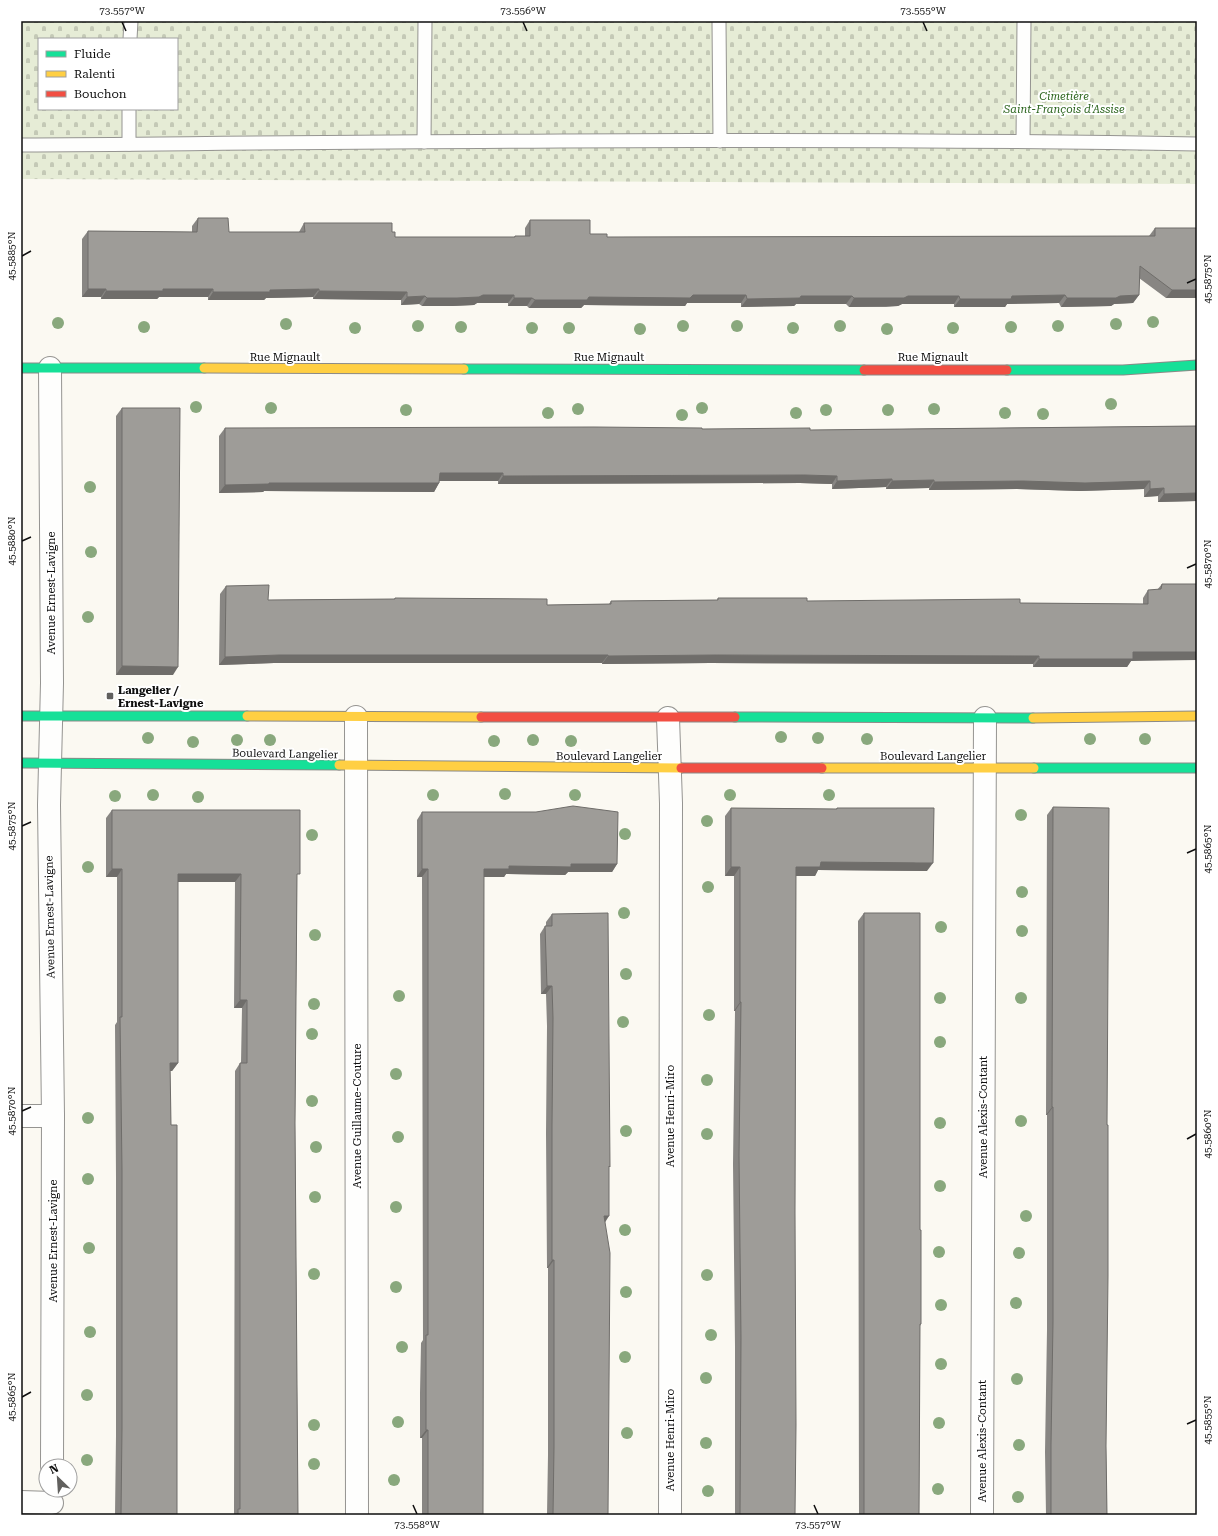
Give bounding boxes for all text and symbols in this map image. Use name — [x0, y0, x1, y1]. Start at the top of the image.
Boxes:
text: 73.557°W — [99, 5, 146, 16]
text: 73.556°W — [500, 5, 547, 16]
text: 73.555°W — [900, 5, 947, 16]
legend — [38, 38, 178, 110]
text: Fluide — [74, 47, 111, 61]
text: Ralenti — [74, 67, 115, 81]
text: Bouchon — [74, 87, 127, 101]
park label: Cimetière Saint-François d'Assise — [1003, 90, 1125, 116]
text: 45.5885°N — [6, 231, 17, 281]
text: 45.5875°N — [1202, 254, 1213, 304]
street label: Rue Mignault — [250, 351, 320, 364]
street label: Rue Mignault — [574, 351, 644, 364]
street label: Rue Mignault — [898, 351, 968, 364]
text: 45.5880°N — [6, 516, 17, 566]
street label: Avenue Ernest-Lavigne — [45, 532, 58, 654]
text: 45.5870°N — [1202, 539, 1213, 589]
place label: Langelier / Ernest-Lavigne — [118, 684, 204, 710]
marker: Langelier / Ernest-Lavigne — [105, 691, 115, 701]
street label: Boulevard Langelier — [232, 747, 339, 761]
street label: Boulevard Langelier — [556, 750, 663, 763]
street label: Boulevard Langelier — [880, 750, 987, 763]
text: 45.5875°N — [6, 801, 17, 851]
text: 45.5865°N — [1202, 824, 1213, 874]
street label: Avenue Ernest-Lavigne — [42, 855, 58, 979]
street label: Avenue Guillaume-Couture — [351, 1044, 364, 1188]
street label: Avenue Alexis-Contant — [977, 1056, 990, 1178]
street label: Avenue Henri-Miro — [664, 1065, 677, 1167]
text: 45.5870°N — [6, 1086, 17, 1136]
text: 45.5860°N — [1202, 1109, 1213, 1159]
street label: Avenue Ernest-Lavigne — [47, 1180, 60, 1302]
text: 45.5865°N — [6, 1372, 17, 1422]
street label: Avenue Alexis-Contant — [976, 1380, 989, 1502]
street label: Avenue Henri-Miro — [664, 1389, 677, 1491]
text: 45.5855°N — [1202, 1395, 1213, 1445]
north arrow — [38, 1458, 78, 1498]
text: N — [47, 1461, 61, 1477]
text: 73.558°W — [394, 1519, 441, 1530]
text: 73.557°W — [795, 1519, 842, 1530]

